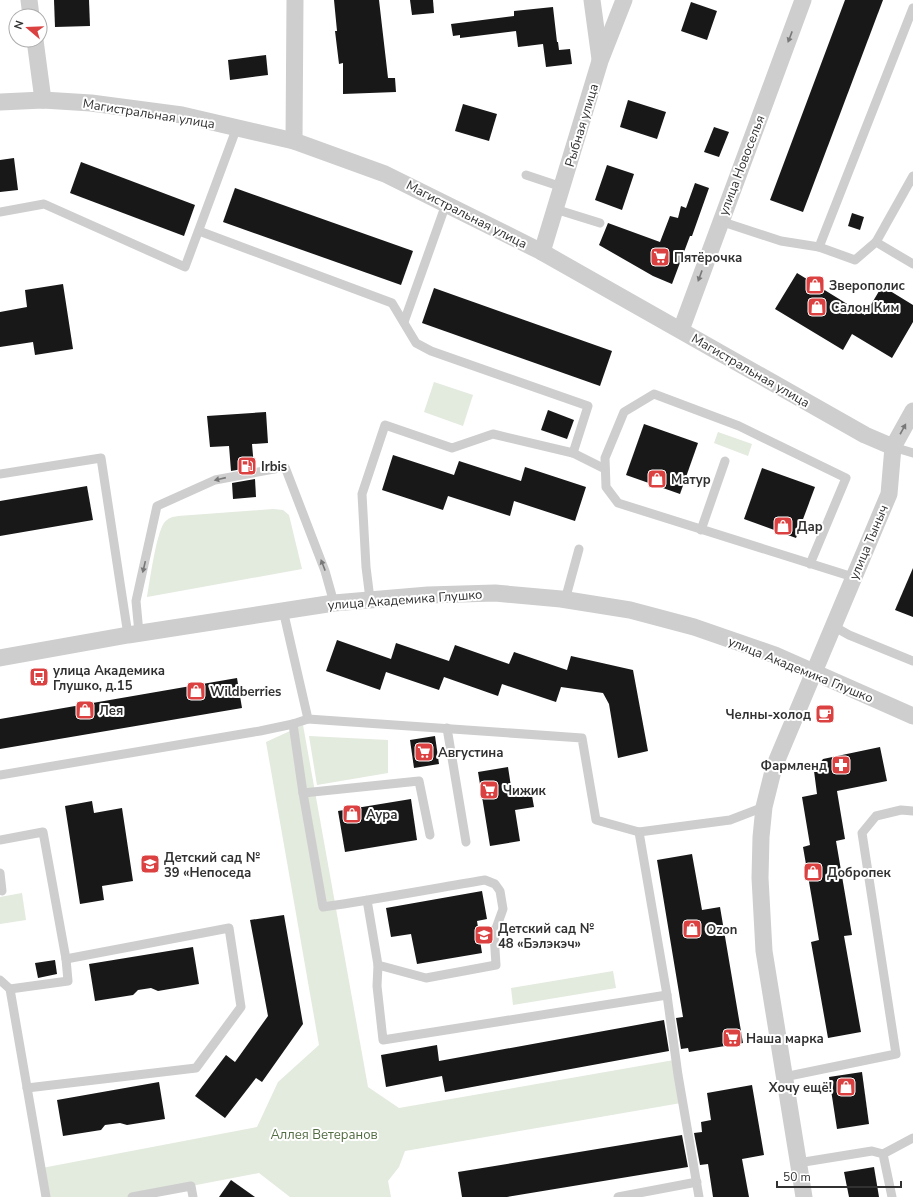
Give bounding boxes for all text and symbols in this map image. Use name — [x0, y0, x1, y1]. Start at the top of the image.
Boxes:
north arrow — [8, 8, 48, 48]
text: N — [11, 19, 27, 31]
one-way arrow — [786, 31, 792, 43]
street label: Рыбная улица — [561, 81, 603, 169]
street label: Магистральная улица — [81, 95, 216, 133]
street label: улица Новоселья — [715, 113, 769, 218]
street label: Магистральная улица — [403, 177, 530, 253]
supermarket icon: Пятёрочка — [649, 246, 671, 268]
place label: Пятёрочка — [674, 249, 742, 267]
one-way arrow — [697, 271, 703, 283]
shop icon: Зверополис — [804, 274, 826, 296]
place label: Зверополис — [829, 277, 906, 295]
shop icon: Салон Ким — [806, 296, 828, 318]
place label: Салон Ким — [831, 299, 899, 317]
street label: Магистральная улица — [688, 330, 813, 412]
one-way arrow — [900, 423, 906, 435]
fuel station icon: Irbis — [236, 455, 258, 477]
place label: Irbis — [261, 458, 287, 476]
shop icon: Матур — [646, 468, 668, 490]
place label: Матур — [671, 471, 711, 489]
one-way arrow — [213, 477, 226, 483]
street label: улица Тыныч — [845, 502, 893, 583]
shop icon: Дар — [772, 515, 794, 537]
place label: Дар — [797, 518, 823, 536]
one-way arrow — [320, 559, 326, 571]
one-way arrow — [140, 561, 146, 573]
street label: улица Академика Глушко — [327, 586, 483, 614]
street label: улица Академика Глушко — [725, 633, 876, 707]
place label: улица Академика Глушко, д.15 — [53, 662, 165, 695]
bus stop icon: улица Академика Глушко, д.15 — [28, 666, 50, 688]
shop icon: Wildberries — [185, 680, 207, 702]
place label: Wildberries — [210, 683, 281, 701]
shop icon: Лея — [74, 699, 96, 721]
place label: Лея — [99, 702, 123, 720]
cafe icon: Челны-холод — [814, 703, 836, 725]
place label: Челны-холод — [725, 706, 811, 724]
supermarket icon: Августина — [413, 741, 435, 763]
place label: Августина — [438, 744, 503, 762]
pharmacy icon: Фармленд — [830, 754, 852, 776]
place label: Фармленд — [760, 757, 827, 775]
supermarket icon: Чижик — [478, 779, 500, 801]
place label: Чижик — [503, 782, 547, 800]
shop icon: Аура — [341, 803, 363, 825]
place label: Аура — [366, 806, 398, 824]
place label: Детский сад № 39 «Непоседа — [164, 849, 261, 882]
school or university icon: Детский сад № 39 «Непоседа — [139, 853, 161, 875]
shop icon: Добропек — [802, 861, 824, 883]
place label: Добропек — [827, 864, 891, 882]
shop icon: Ozon — [681, 918, 703, 940]
place label: Детский сад № 48 «Бэлэкэч» — [498, 920, 595, 953]
place label: Ozon — [706, 921, 737, 939]
school or university icon: Детский сад № 48 «Бэлэкэч» — [473, 924, 495, 946]
supermarket icon: Наша марка — [721, 1027, 743, 1049]
place label: Наша марка — [746, 1030, 824, 1048]
shop icon: Хочу ещё! — [835, 1076, 857, 1098]
place label: Хочу ещё! — [768, 1079, 832, 1097]
park label: Аллея Ветеранов — [270, 1126, 378, 1144]
scale bar — [777, 1163, 901, 1189]
text: 50 m — [783, 1169, 811, 1185]

